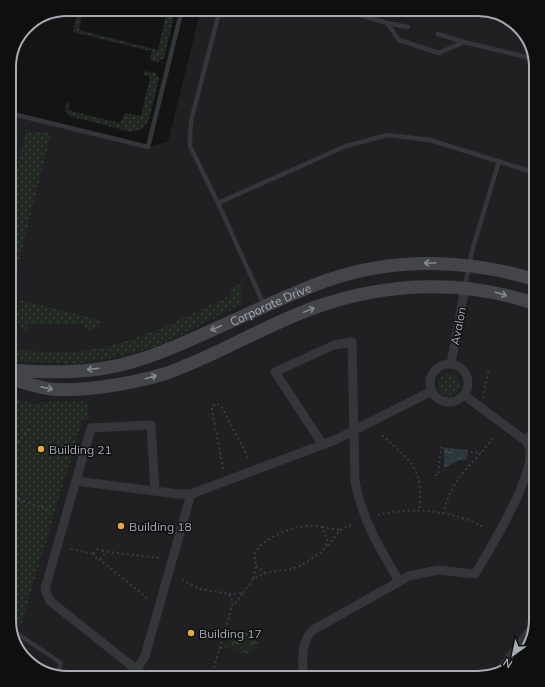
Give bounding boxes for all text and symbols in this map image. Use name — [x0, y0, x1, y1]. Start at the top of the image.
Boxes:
one-way arrow — [424, 259, 437, 267]
street label: Corporate Drive — [227, 280, 313, 329]
one-way arrow — [494, 291, 507, 298]
one-way arrow — [303, 305, 315, 313]
street label: Avalon — [447, 306, 469, 346]
one-way arrow — [210, 325, 222, 332]
one-way arrow — [87, 366, 100, 373]
one-way arrow — [145, 373, 158, 380]
one-way arrow — [40, 384, 53, 392]
place label: Building 21 — [49, 442, 112, 457]
marker: Building 21 — [36, 444, 46, 454]
place label: Building 18 — [129, 519, 192, 534]
marker: Building 18 — [116, 521, 126, 531]
place label: Building 17 — [199, 626, 262, 641]
marker: Building 17 — [186, 628, 196, 638]
north arrow — [493, 635, 533, 675]
text: N — [500, 655, 515, 672]

